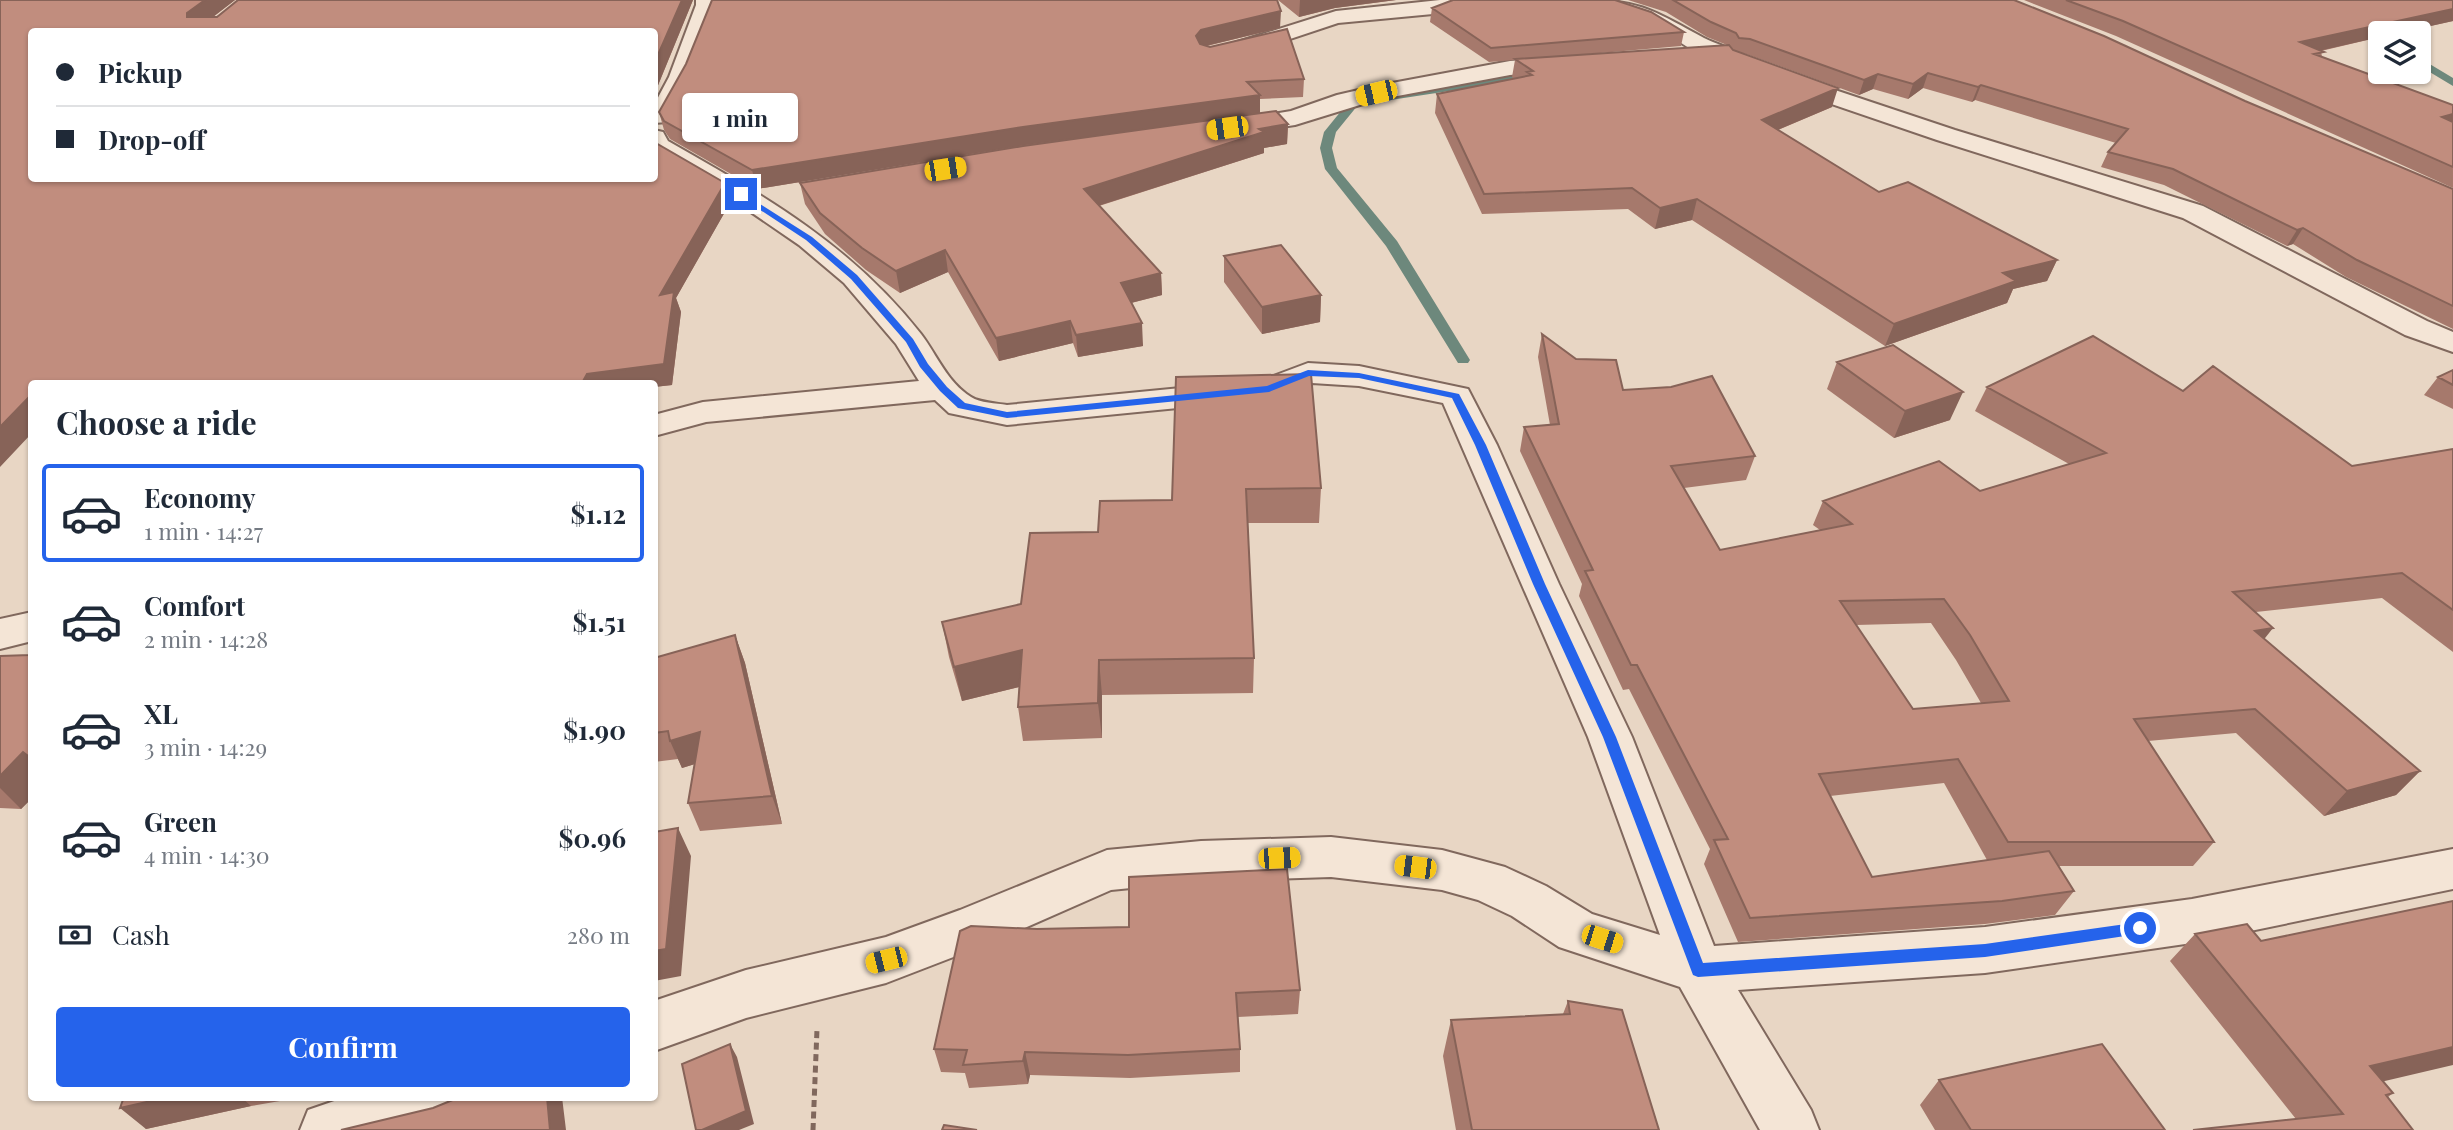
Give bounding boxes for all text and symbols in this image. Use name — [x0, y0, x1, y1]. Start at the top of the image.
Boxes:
map controls — [2368, 21, 2431, 84]
button: layers — [2368, 21, 2431, 84]
text: Pickup — [98, 55, 182, 90]
car — [1354, 78, 1399, 108]
callout: 1 min — [683, 92, 799, 142]
text: 1 min — [712, 102, 768, 133]
car — [1205, 115, 1250, 141]
text: Drop-off — [98, 122, 205, 157]
car — [923, 155, 968, 183]
route end — [725, 178, 757, 210]
text: Choose a ride — [56, 400, 257, 443]
text: Economy — [144, 480, 255, 515]
icon: car — [60, 482, 123, 545]
text: $1.12 — [571, 496, 626, 531]
text: 1 min · 14:27 — [144, 515, 263, 546]
text: Comfort — [144, 588, 245, 623]
icon: car — [60, 590, 123, 653]
text: $1.51 — [573, 604, 626, 639]
text: 2 min · 14:28 — [144, 623, 268, 654]
text: XL — [144, 696, 178, 731]
icon: car — [60, 698, 123, 761]
text: $1.90 — [563, 712, 626, 747]
text: 3 min · 14:29 — [144, 731, 267, 762]
text: Green — [144, 804, 217, 839]
icon: car — [60, 806, 123, 869]
text: $0.96 — [559, 820, 626, 855]
text: 4 min · 14:30 — [144, 839, 270, 870]
car — [1258, 847, 1301, 869]
car — [1393, 854, 1438, 880]
route start — [2124, 912, 2156, 944]
icon: cash — [56, 916, 94, 954]
text: Cash — [112, 917, 170, 952]
text: 280 m — [567, 919, 630, 950]
car — [1579, 923, 1626, 955]
car — [864, 945, 909, 975]
button: Confirm — [56, 1007, 630, 1087]

